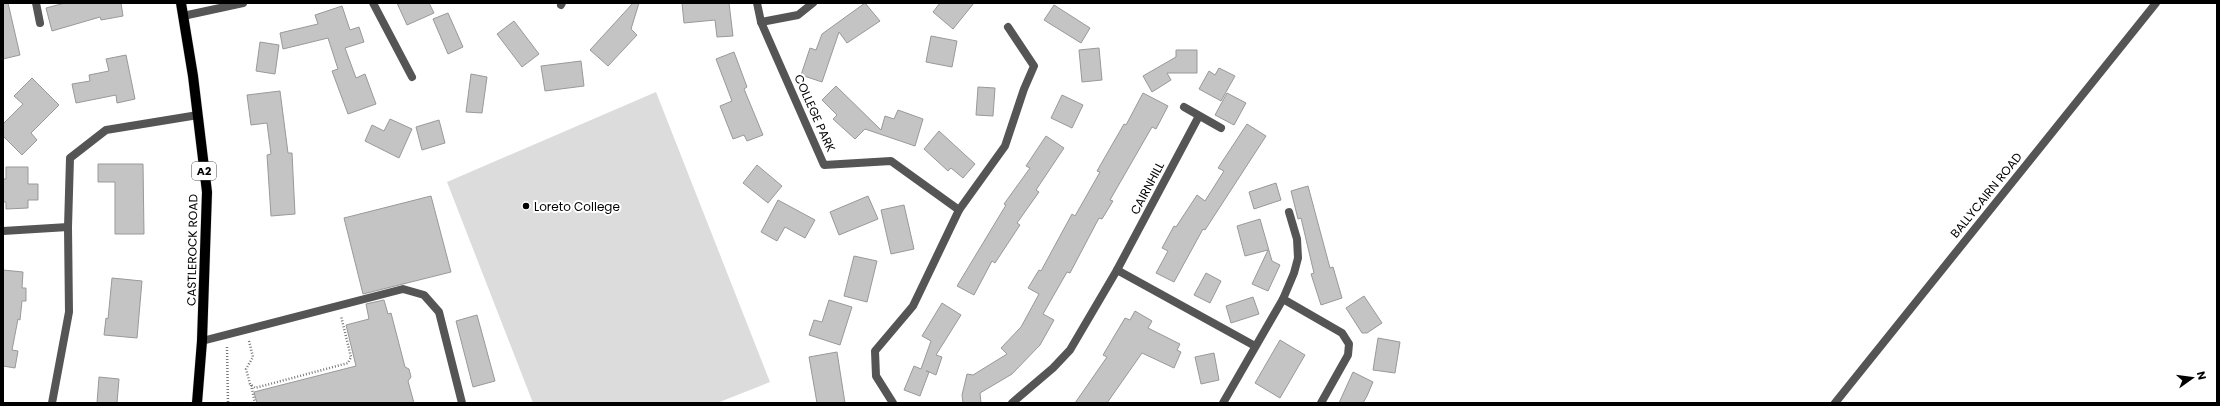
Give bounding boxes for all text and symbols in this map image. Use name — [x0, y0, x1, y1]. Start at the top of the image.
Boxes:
street label: COLLEGE PARK — [790, 71, 840, 155]
street label: BALLYCAIRN ROAD — [1946, 149, 2026, 241]
street label: CAIRNHILL — [1126, 159, 1168, 217]
road number: A2 — [192, 162, 216, 180]
street label: CASTLEROCK ROAD — [183, 194, 201, 306]
place label: Loreto College — [534, 198, 620, 215]
marker: Loreto College — [521, 201, 531, 211]
north arrow — [2172, 358, 2212, 398]
text: N — [2193, 370, 2210, 382]

